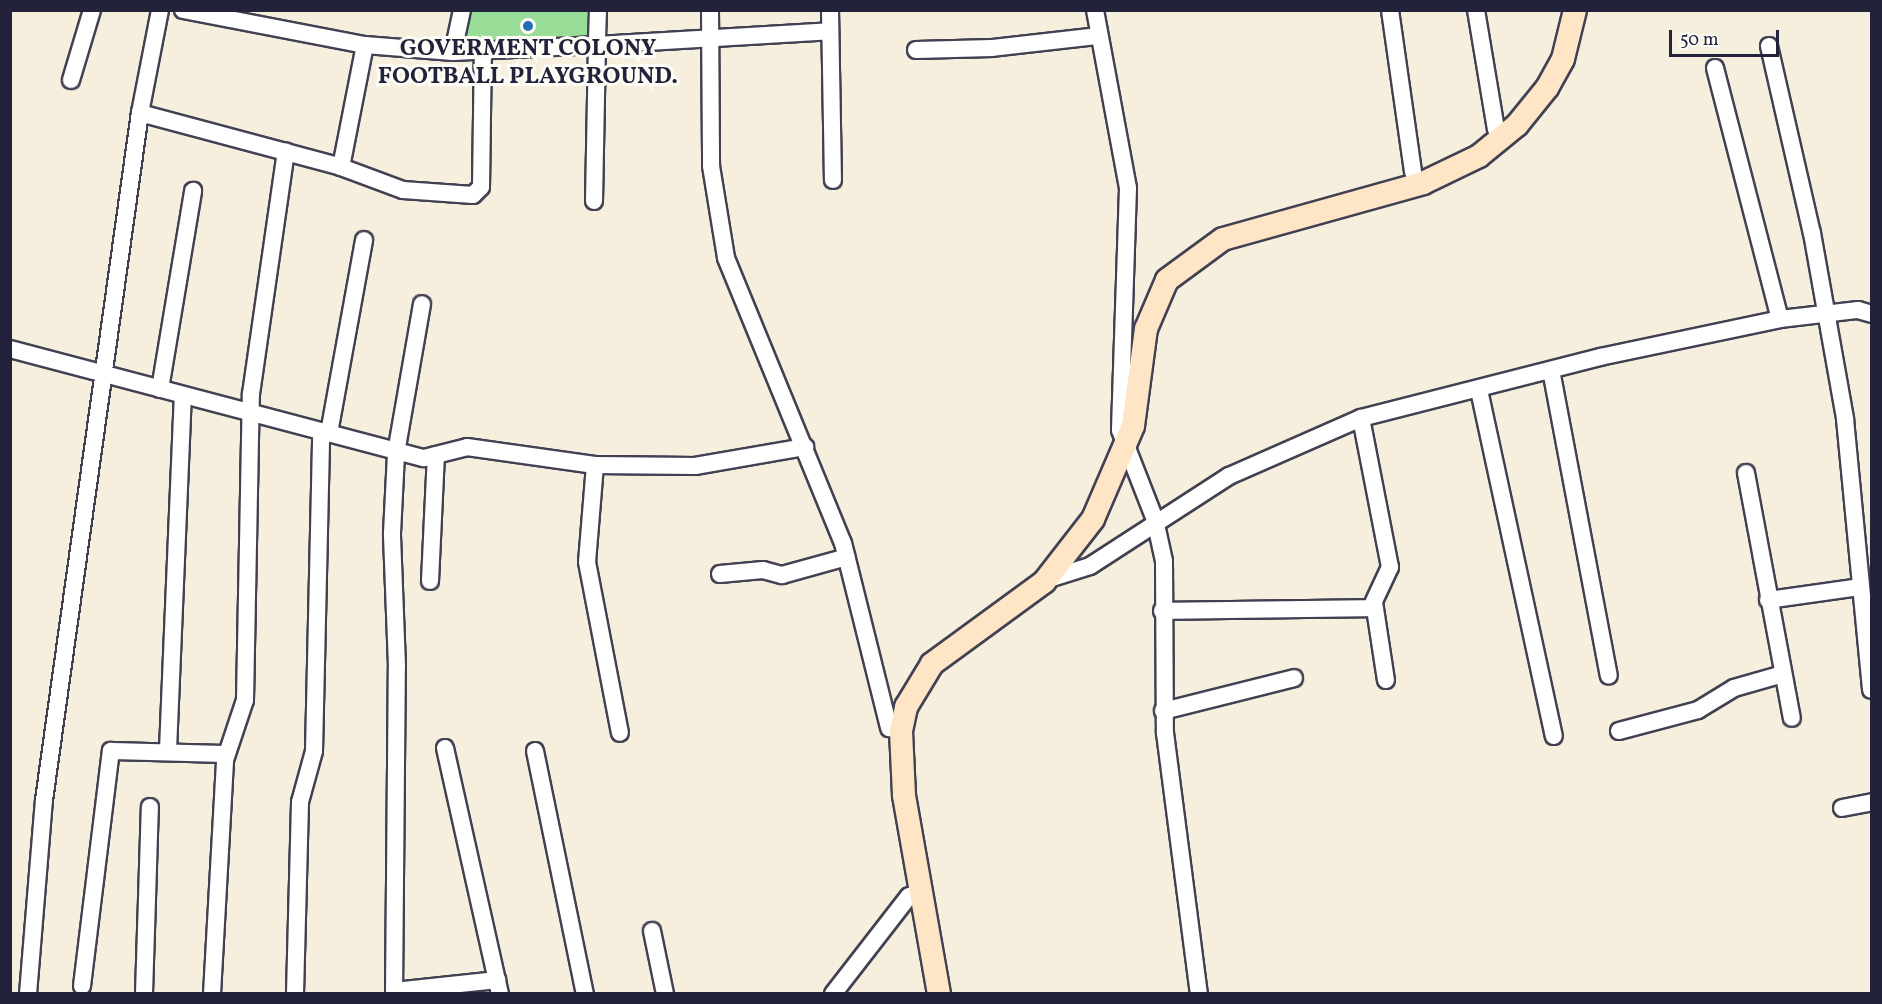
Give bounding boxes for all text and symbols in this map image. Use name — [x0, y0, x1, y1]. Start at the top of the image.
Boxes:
scale bar — [1672, 18, 1782, 56]
marker: GOVERMENT COLONY FOOTBALL PLAYGROUND. — [521, 19, 535, 33]
text: 50 m — [1680, 28, 1719, 53]
place label: GOVERMENT COLONY FOOTBALL PLAYGROUND. — [378, 36, 678, 92]

